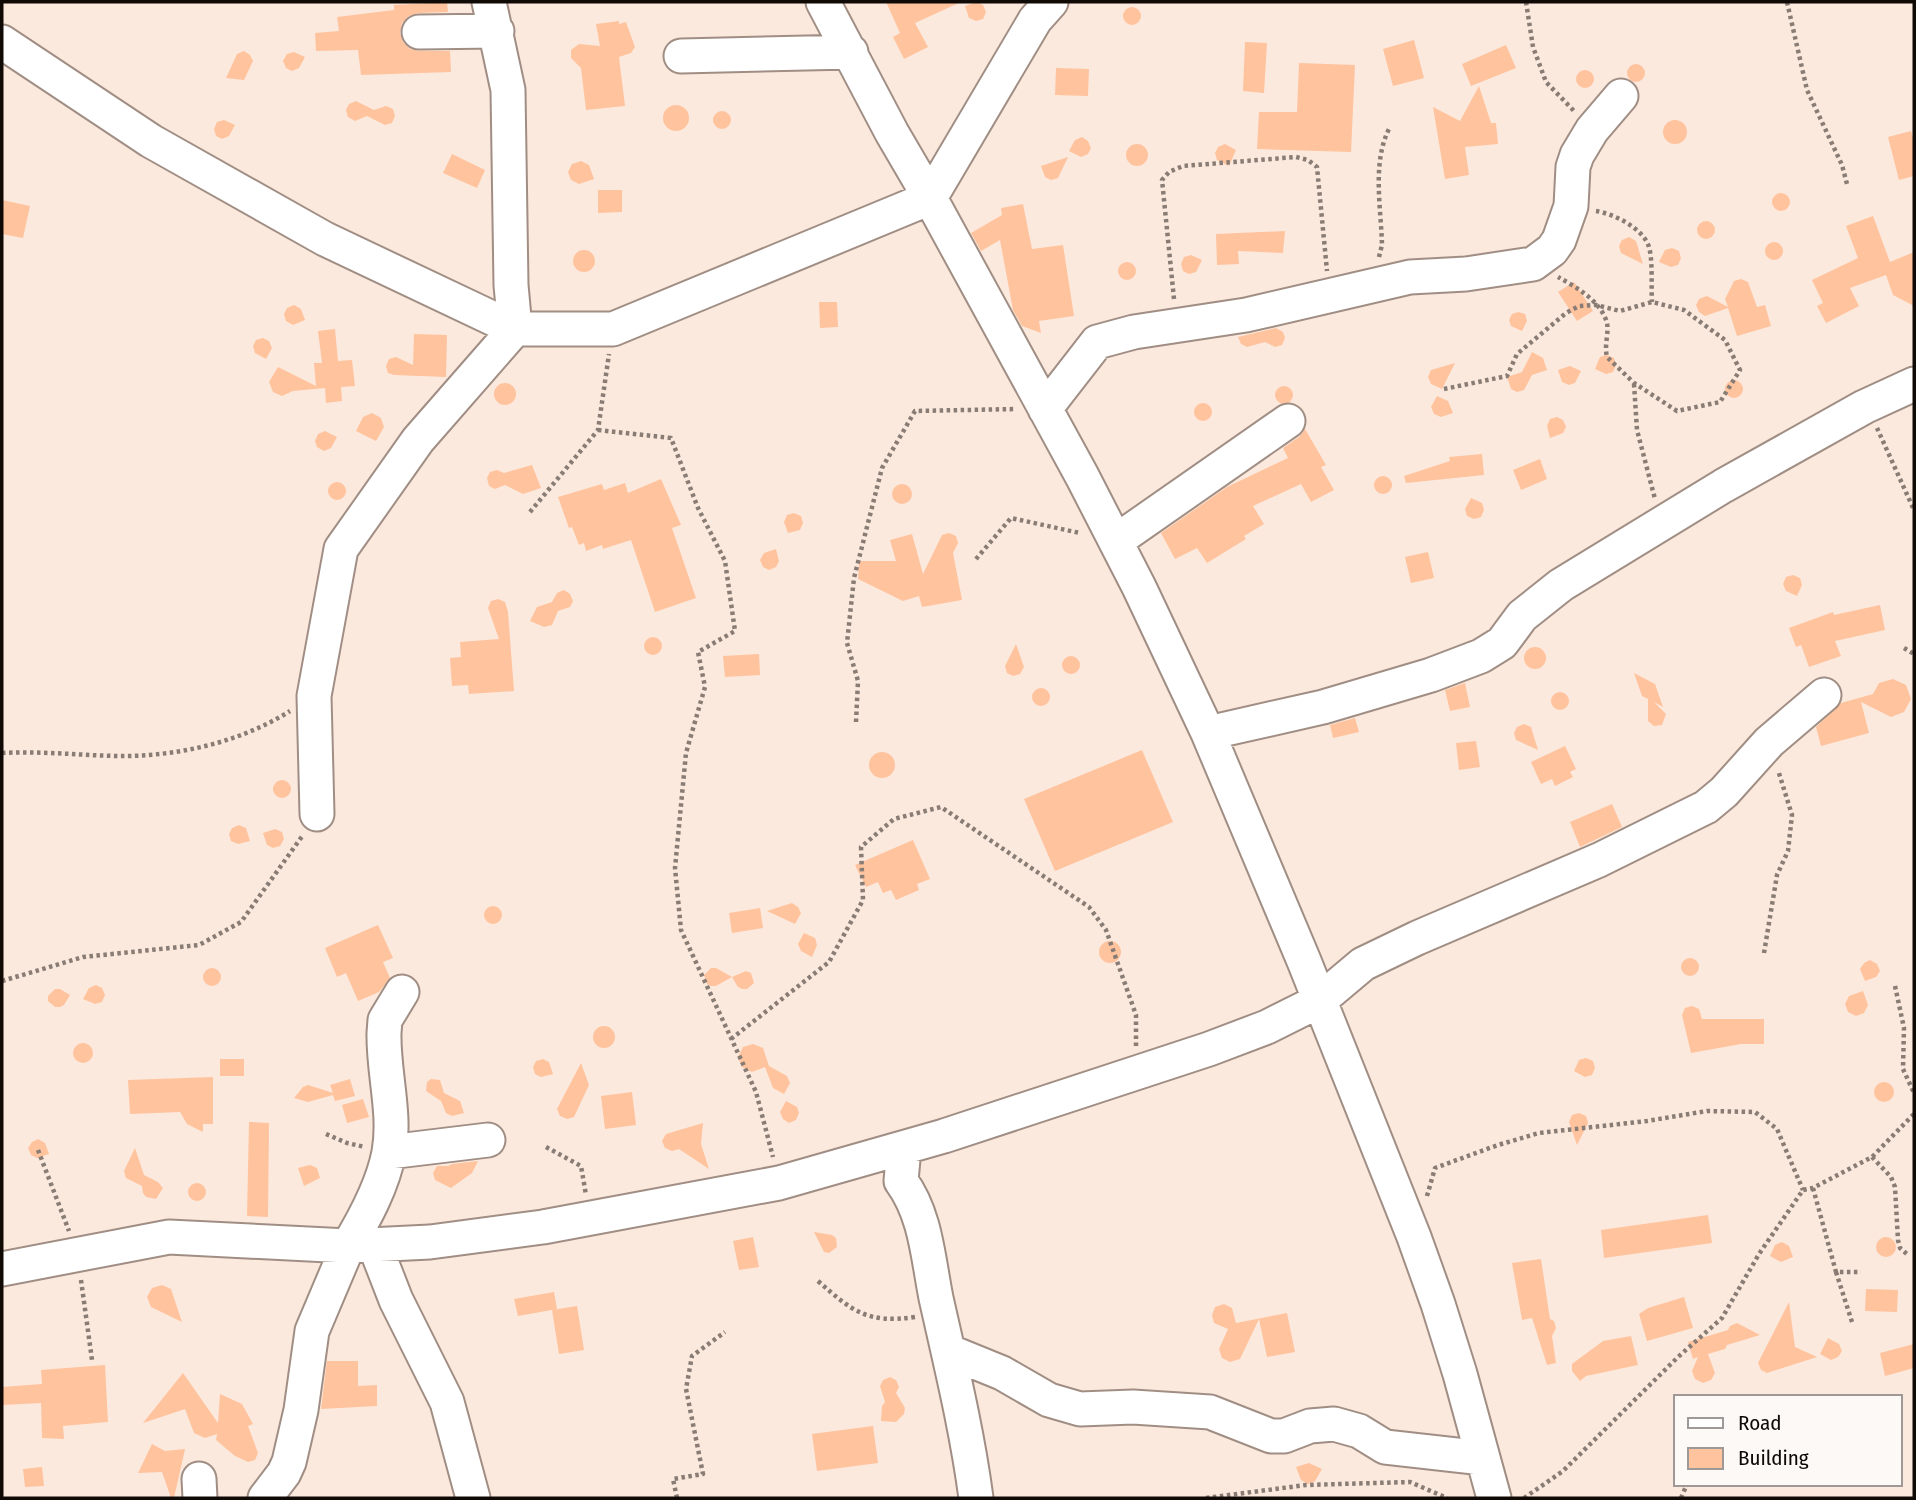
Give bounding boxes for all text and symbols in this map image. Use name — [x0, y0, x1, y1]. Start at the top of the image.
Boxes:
legend — [1674, 1395, 1902, 1486]
text: Road — [1738, 1410, 1782, 1436]
text: Building — [1738, 1445, 1809, 1471]

